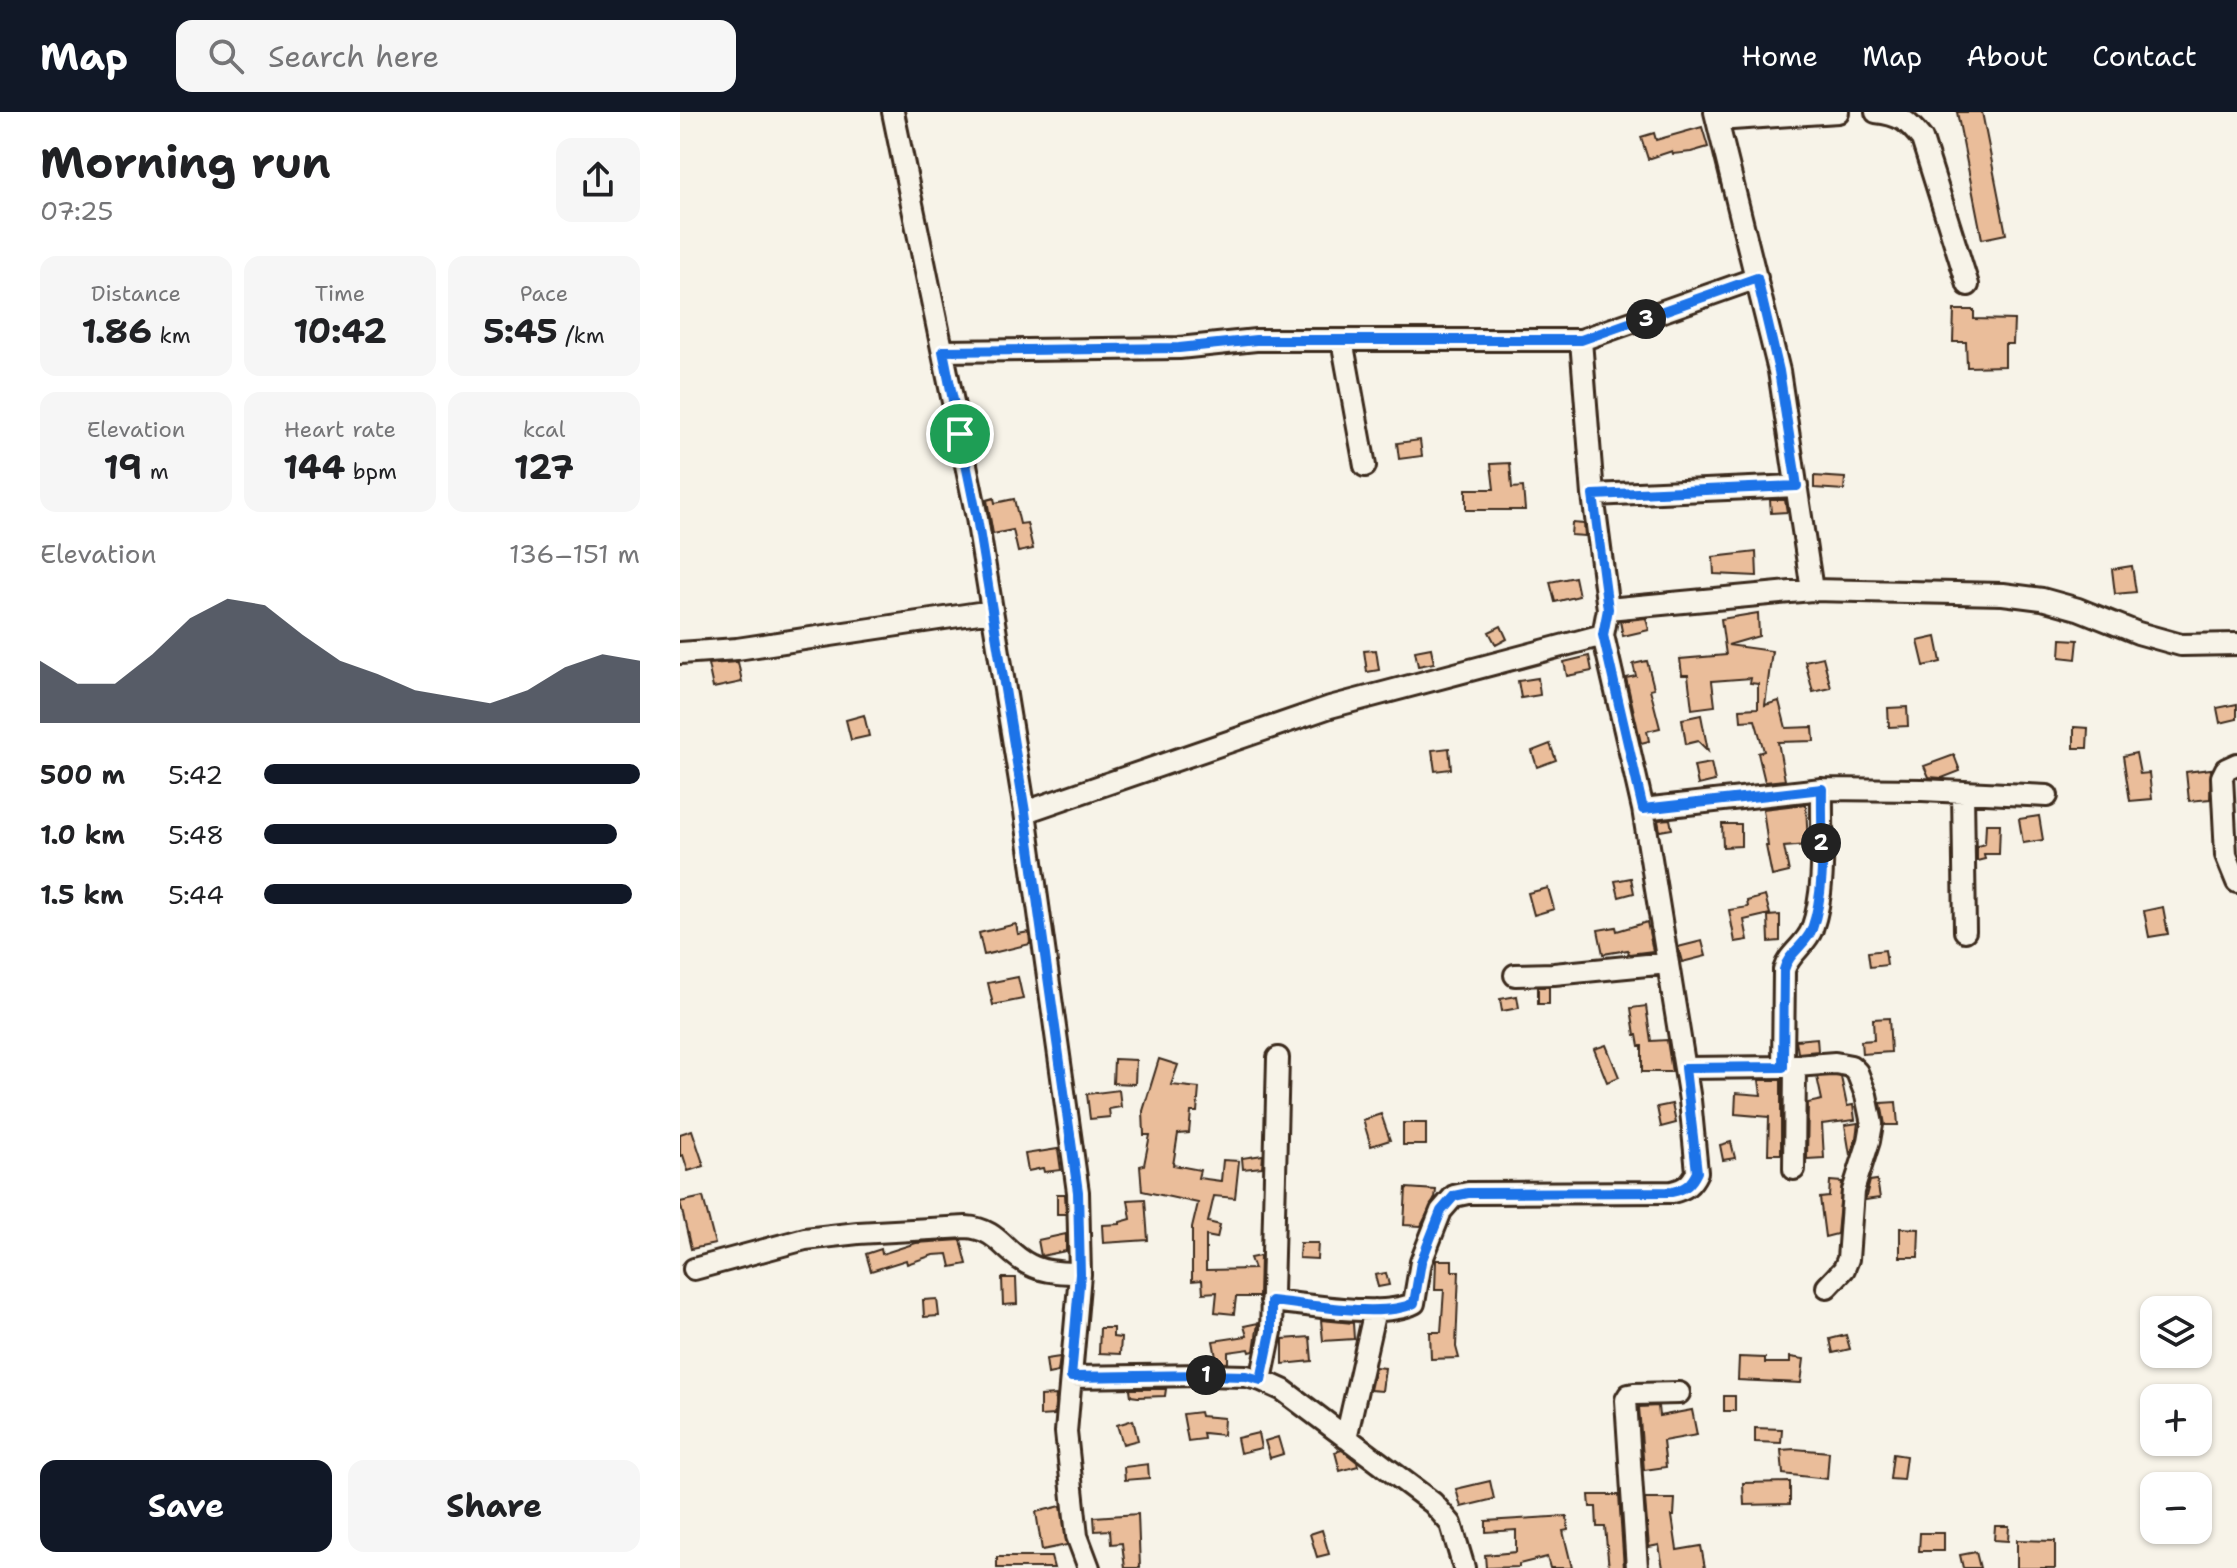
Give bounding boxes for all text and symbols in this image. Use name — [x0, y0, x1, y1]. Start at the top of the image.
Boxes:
search box — [176, 20, 736, 92]
text: Map — [40, 31, 128, 82]
icon: search — [204, 34, 248, 78]
text: Search here — [268, 36, 439, 77]
text: Home — [1741, 37, 1818, 75]
text: Map — [1862, 37, 1922, 75]
text: About — [1966, 37, 2048, 75]
text: Contact — [2092, 37, 2197, 75]
text: Morning run — [40, 133, 331, 192]
button: share — [556, 138, 640, 222]
text: 07:25 — [40, 193, 113, 228]
text: Distance — [91, 279, 181, 308]
text: Time — [315, 279, 365, 308]
text: Pace — [520, 279, 568, 308]
pin: 3 — [1626, 299, 1666, 339]
text: 3 — [1638, 304, 1654, 333]
text: 1.86 — [81, 308, 152, 354]
text: 10:42 — [293, 308, 387, 354]
text: 5:45 — [483, 308, 558, 354]
text: km — [152, 321, 191, 350]
text: /km — [558, 321, 605, 350]
pin — [926, 400, 994, 468]
icon: arrive — [938, 412, 982, 456]
text: Elevation — [87, 415, 185, 444]
text: Heart rate — [284, 415, 396, 444]
text: kcal — [523, 415, 565, 444]
text: 19 — [103, 444, 142, 490]
text: 144 — [283, 444, 345, 490]
text: 127 — [514, 444, 574, 490]
text: m — [142, 457, 169, 486]
text: bpm — [345, 457, 397, 486]
text: Elevation — [40, 536, 156, 571]
text: 136–151 m — [509, 536, 640, 571]
text: 500 m — [40, 757, 125, 792]
text: 5:42 — [168, 757, 223, 792]
text: 1.0 km — [40, 817, 125, 852]
text: 5:48 — [168, 817, 224, 852]
pin: 2 — [1801, 823, 1841, 863]
text: 2 — [1813, 828, 1829, 857]
text: 1.5 km — [40, 877, 124, 912]
text: 5:44 — [168, 877, 224, 912]
map controls — [2140, 1296, 2212, 1544]
button: layers — [2140, 1296, 2212, 1368]
pin: 1 — [1186, 1355, 1226, 1395]
text: 1 — [1201, 1360, 1211, 1389]
button: + — [2140, 1384, 2212, 1456]
button: Save — [40, 1460, 332, 1552]
button: Share — [348, 1460, 640, 1552]
button: − — [2140, 1472, 2212, 1544]

